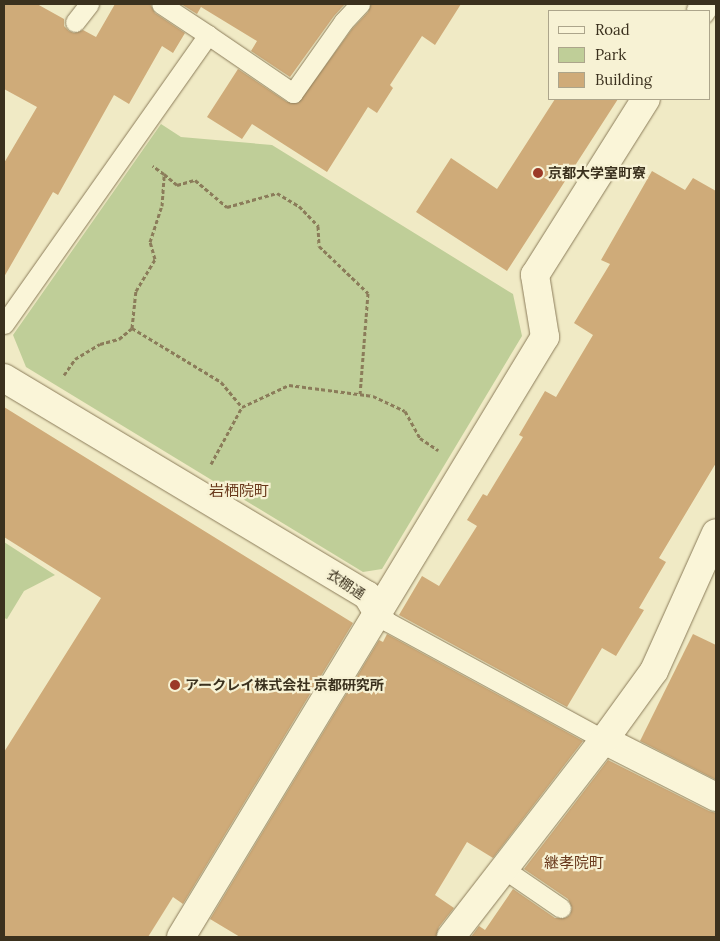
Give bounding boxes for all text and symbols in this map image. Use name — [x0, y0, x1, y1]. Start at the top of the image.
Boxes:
legend — [548, 10, 710, 100]
text: Road — [595, 20, 630, 39]
text: Park — [595, 45, 626, 64]
text: Building — [595, 70, 652, 89]
place label: 京都大学室町寮 — [548, 165, 646, 181]
marker: 京都大学室町寮 — [532, 167, 544, 179]
district label: 岩栖院町 — [209, 482, 269, 500]
street label: 衣棚通 — [324, 566, 368, 602]
place label: アークレイ株式会社 京都研究所 — [185, 677, 384, 693]
marker: アークレイ株式会社 京都研究所 — [169, 679, 181, 691]
district label: 継孝院町 — [544, 854, 604, 872]

